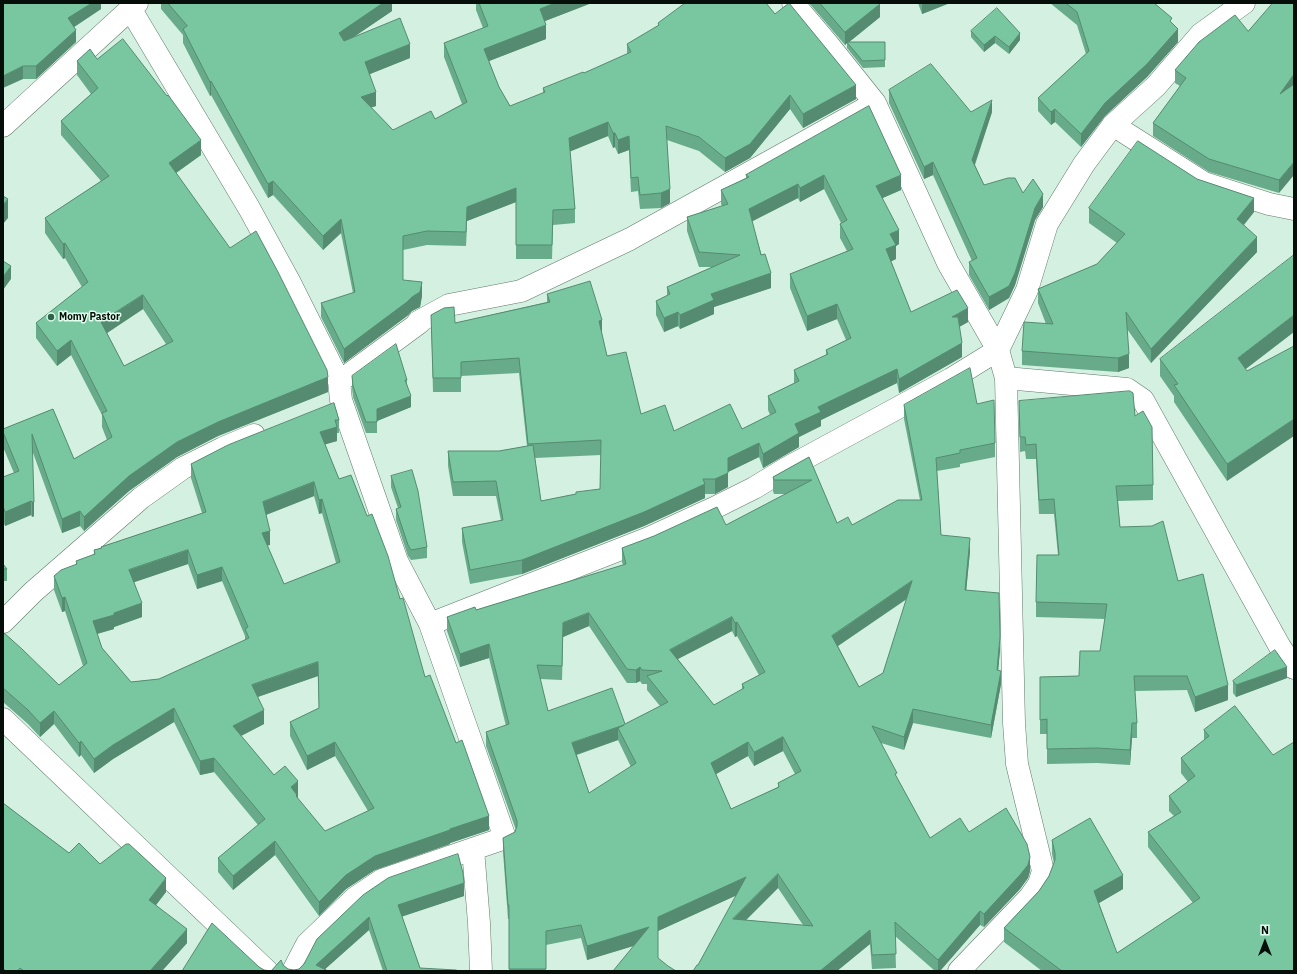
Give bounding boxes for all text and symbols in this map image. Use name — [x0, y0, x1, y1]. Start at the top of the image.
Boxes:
place label: Momy Pastor — [59, 311, 120, 323]
marker: Momy Pastor — [46, 312, 56, 322]
north arrow — [1245, 922, 1285, 962]
text: N — [1261, 923, 1269, 937]

